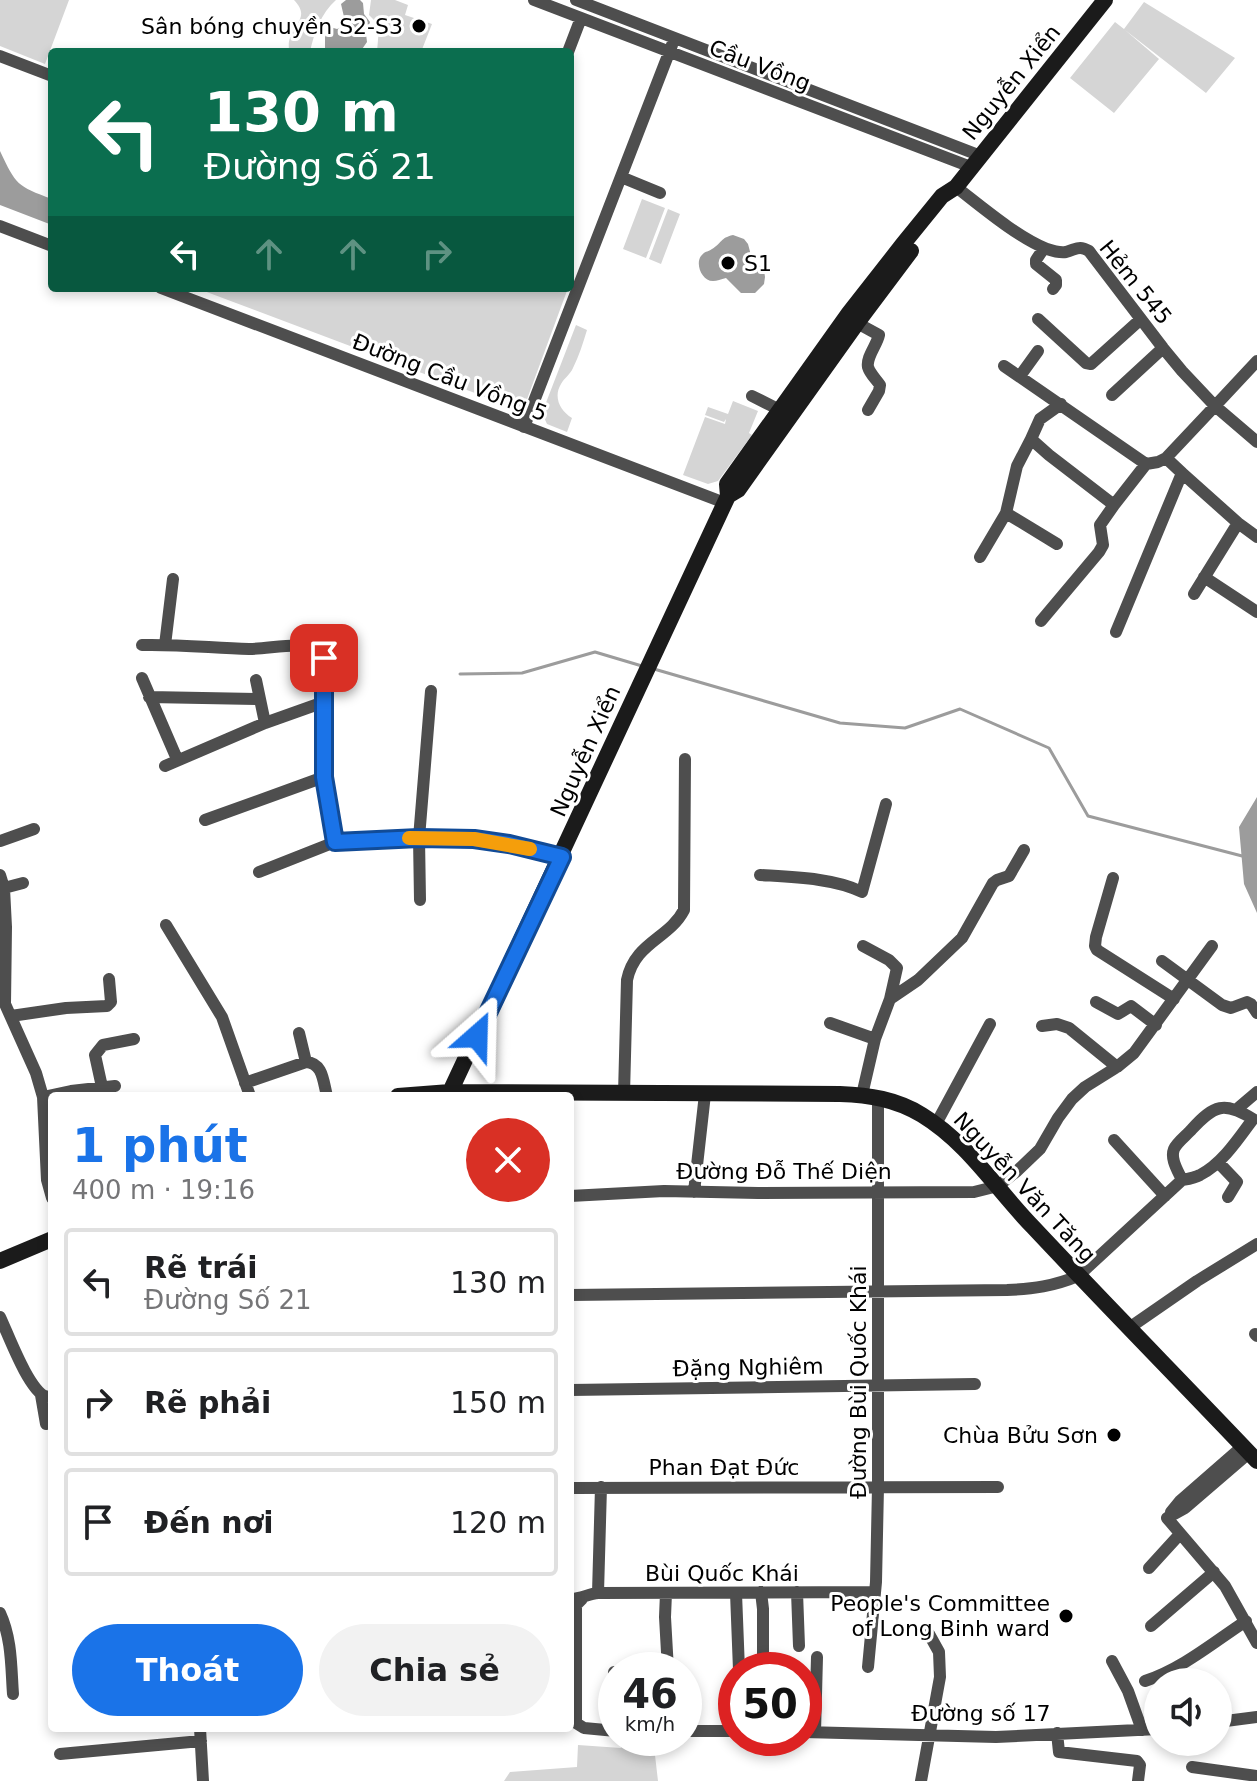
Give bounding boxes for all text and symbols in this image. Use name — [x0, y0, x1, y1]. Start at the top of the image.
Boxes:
place label: Sân bóng chuyền S2-S3 — [141, 14, 403, 39]
marker: Sân bóng chuyền S2-S3 — [410, 17, 428, 35]
street label: Nguyễn Xiển — [957, 20, 1065, 145]
street label: Cầu Vồng — [706, 35, 814, 96]
text: 130 m — [204, 79, 399, 144]
icon: left — [72, 80, 176, 184]
text: Đường Số 21 — [204, 146, 436, 187]
icon: left — [163, 232, 207, 276]
icon: ahead — [247, 232, 291, 276]
icon: ahead — [331, 232, 375, 276]
icon: right — [415, 232, 459, 276]
street label: Hẻm 545 — [1094, 235, 1177, 329]
place label: S1 — [744, 251, 772, 276]
marker: S1 — [719, 254, 737, 272]
street label: Đường Cầu Vồng 5 — [349, 329, 551, 426]
pin — [290, 624, 358, 692]
icon: arrive — [302, 636, 346, 680]
street label: Nguyễn Xiển — [545, 682, 625, 820]
position arrow — [435, 994, 519, 1078]
street label: Nguyễn Văn Tăng — [949, 1107, 1101, 1268]
text: 1 phút — [72, 1117, 248, 1173]
button: close — [466, 1118, 550, 1202]
street label: Đường Đỗ Thế Diện — [676, 1159, 892, 1184]
text: 400 m · 19:16 — [72, 1175, 255, 1205]
text: Rẽ trái — [144, 1250, 258, 1285]
icon: left — [76, 1260, 120, 1304]
text: 130 m — [450, 1265, 546, 1300]
street label: Đường Bùi Quốc Khái — [846, 1265, 871, 1499]
text: Đường Số 21 — [144, 1285, 312, 1315]
street label: Đặng Nghiêm — [672, 1354, 824, 1381]
icon: right — [76, 1380, 120, 1424]
text: Rẽ phải — [144, 1385, 271, 1420]
text: 150 m — [450, 1385, 546, 1420]
place label: Chùa Bửu Sơn — [943, 1423, 1098, 1448]
marker: Chùa Bửu Sơn — [1105, 1426, 1123, 1444]
street label: Phan Đạt Đức — [649, 1455, 799, 1480]
icon: arrive — [76, 1500, 120, 1544]
text: Đến nơi — [144, 1505, 274, 1540]
text: 120 m — [450, 1505, 546, 1540]
street label: Bùi Quốc Khái — [645, 1561, 799, 1586]
place label: People's Committee of Long Binh ward — [830, 1591, 1050, 1641]
marker: People's Committee of Long Binh ward — [1057, 1607, 1075, 1625]
button: Thoát — [72, 1624, 303, 1716]
button: Chia sẻ — [319, 1624, 550, 1716]
speed limit sign: 50 — [718, 1652, 822, 1756]
map controls — [1144, 1668, 1232, 1756]
button: sound — [1144, 1668, 1232, 1756]
text: 46 — [622, 1671, 678, 1717]
street label: Đường số 17 — [911, 1701, 1051, 1726]
text: km/h — [625, 1712, 675, 1736]

